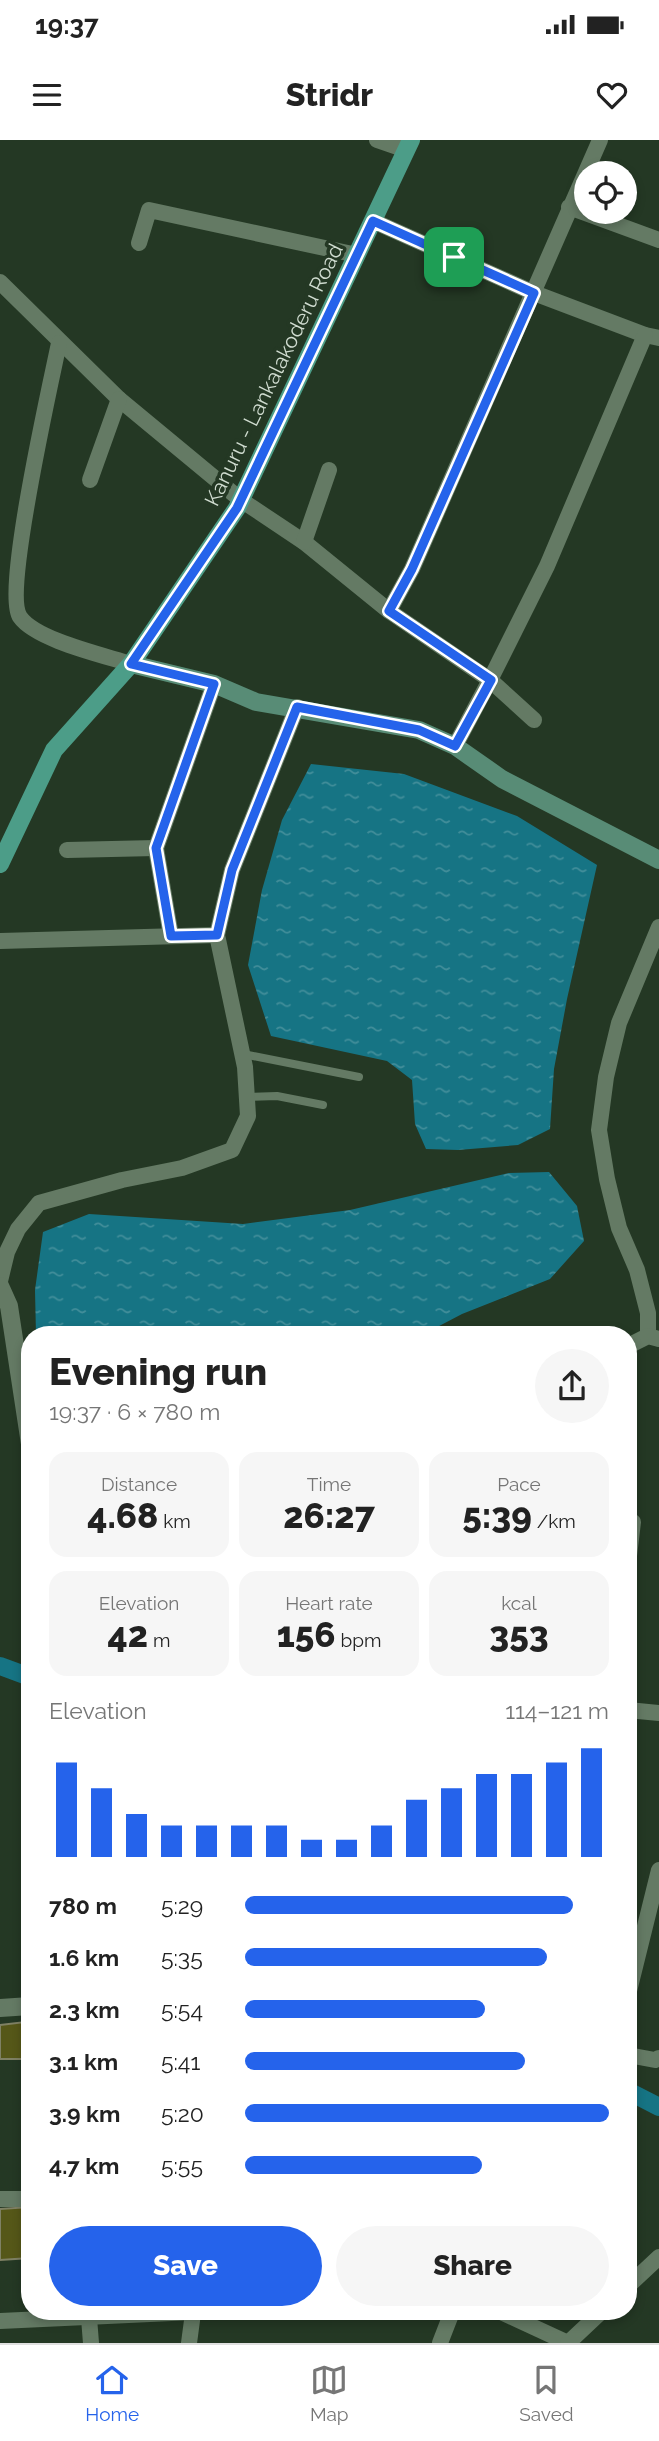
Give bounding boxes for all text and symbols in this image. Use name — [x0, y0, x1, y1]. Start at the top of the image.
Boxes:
text: 19:37 — [35, 10, 99, 40]
icon: menu — [28, 76, 66, 114]
text: Stridr — [286, 76, 373, 113]
icon: heart — [593, 76, 631, 114]
map controls — [574, 161, 637, 224]
button: locate — [574, 161, 637, 224]
pin — [424, 227, 484, 287]
icon: arrive — [435, 238, 473, 276]
street label: Kanuru - Lankalakoderu Road — [199, 240, 348, 510]
text: Evening run — [49, 1349, 267, 1394]
button: share — [535, 1349, 609, 1423]
text: 19:37 · 6 × 780 m — [49, 1398, 220, 1425]
text: Distance — [101, 1473, 177, 1495]
text: Time — [307, 1473, 351, 1495]
text: Pace — [497, 1473, 541, 1495]
text: 4.68 — [87, 1495, 158, 1536]
text: 26:27 — [283, 1495, 375, 1536]
text: 5:39 — [462, 1495, 532, 1536]
text: km — [158, 1510, 191, 1532]
text: /km — [532, 1510, 576, 1532]
text: Elevation — [99, 1592, 179, 1614]
text: Heart rate — [285, 1592, 373, 1614]
text: kcal — [501, 1592, 537, 1614]
text: 42 — [108, 1614, 148, 1655]
text: 156 — [277, 1614, 336, 1655]
text: 353 — [489, 1614, 549, 1655]
text: m — [148, 1629, 170, 1651]
text: bpm — [336, 1629, 381, 1651]
text: Elevation — [49, 1697, 147, 1724]
text: 114–121 m — [505, 1697, 609, 1724]
text: 780 m — [49, 1892, 117, 1919]
text: 5:29 — [161, 1892, 203, 1919]
text: 1.6 km — [49, 1944, 119, 1971]
text: 5:35 — [161, 1944, 203, 1971]
text: 2.3 km — [49, 1996, 120, 2023]
text: 5:54 — [161, 1996, 203, 2023]
text: 3.1 km — [49, 2048, 118, 2075]
text: 5:41 — [161, 2048, 200, 2075]
text: 3.9 km — [49, 2100, 120, 2127]
text: 5:20 — [161, 2100, 204, 2127]
text: 4.7 km — [49, 2152, 120, 2179]
text: 5:55 — [161, 2152, 203, 2179]
button: Save — [49, 2226, 322, 2306]
button: Share — [336, 2226, 609, 2306]
tab: Home — [85, 2361, 139, 2425]
tab: Map — [310, 2361, 349, 2425]
tab: Saved — [519, 2361, 574, 2425]

